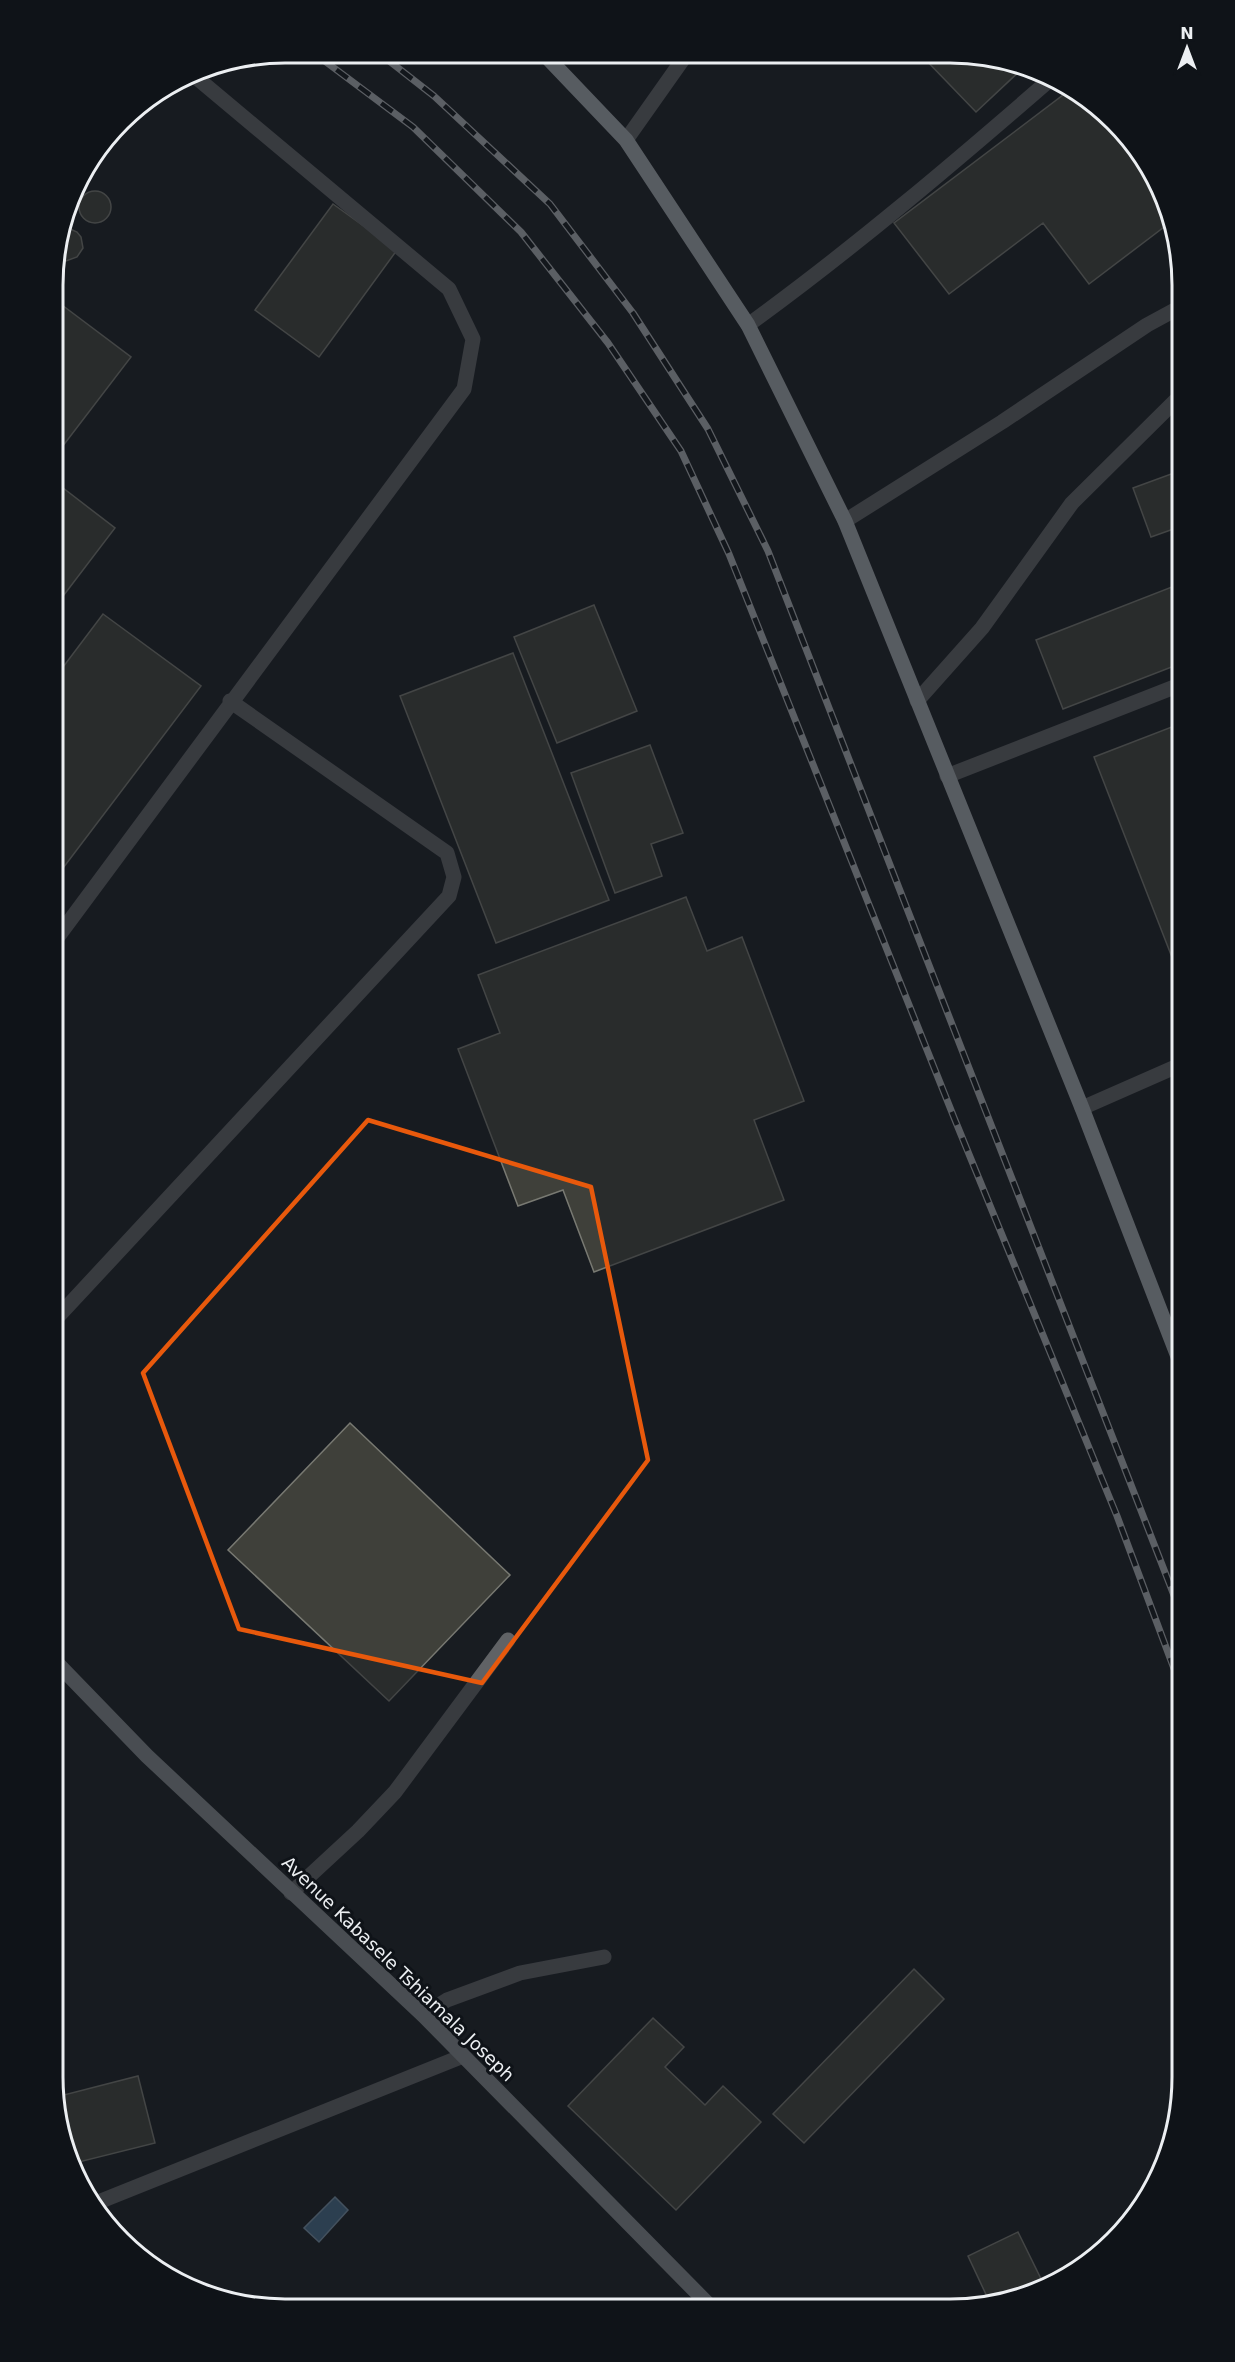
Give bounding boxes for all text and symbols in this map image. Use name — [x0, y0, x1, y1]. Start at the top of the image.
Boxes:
north arrow — [1157, 18, 1217, 78]
text: N — [1180, 24, 1194, 43]
street label: Avenue Kabasele Tshiamala Joseph — [278, 1852, 519, 2085]

